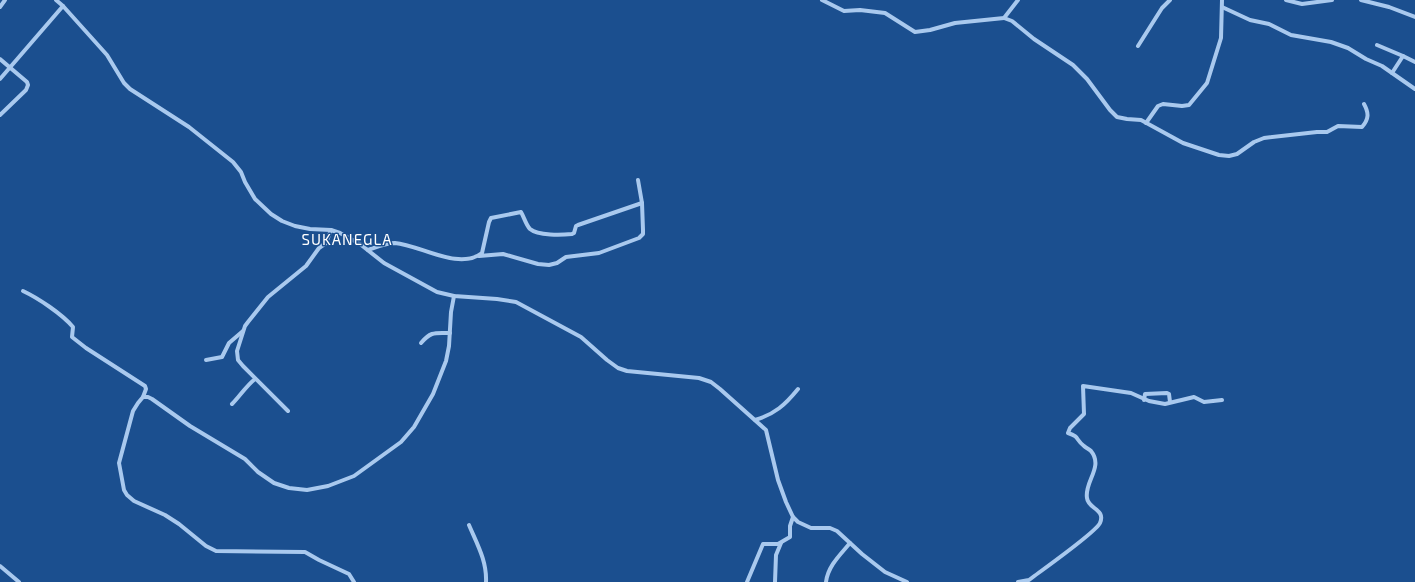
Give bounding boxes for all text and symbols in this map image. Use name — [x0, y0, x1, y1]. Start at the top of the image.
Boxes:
district label: SUKANEGLA — [302, 230, 392, 248]

